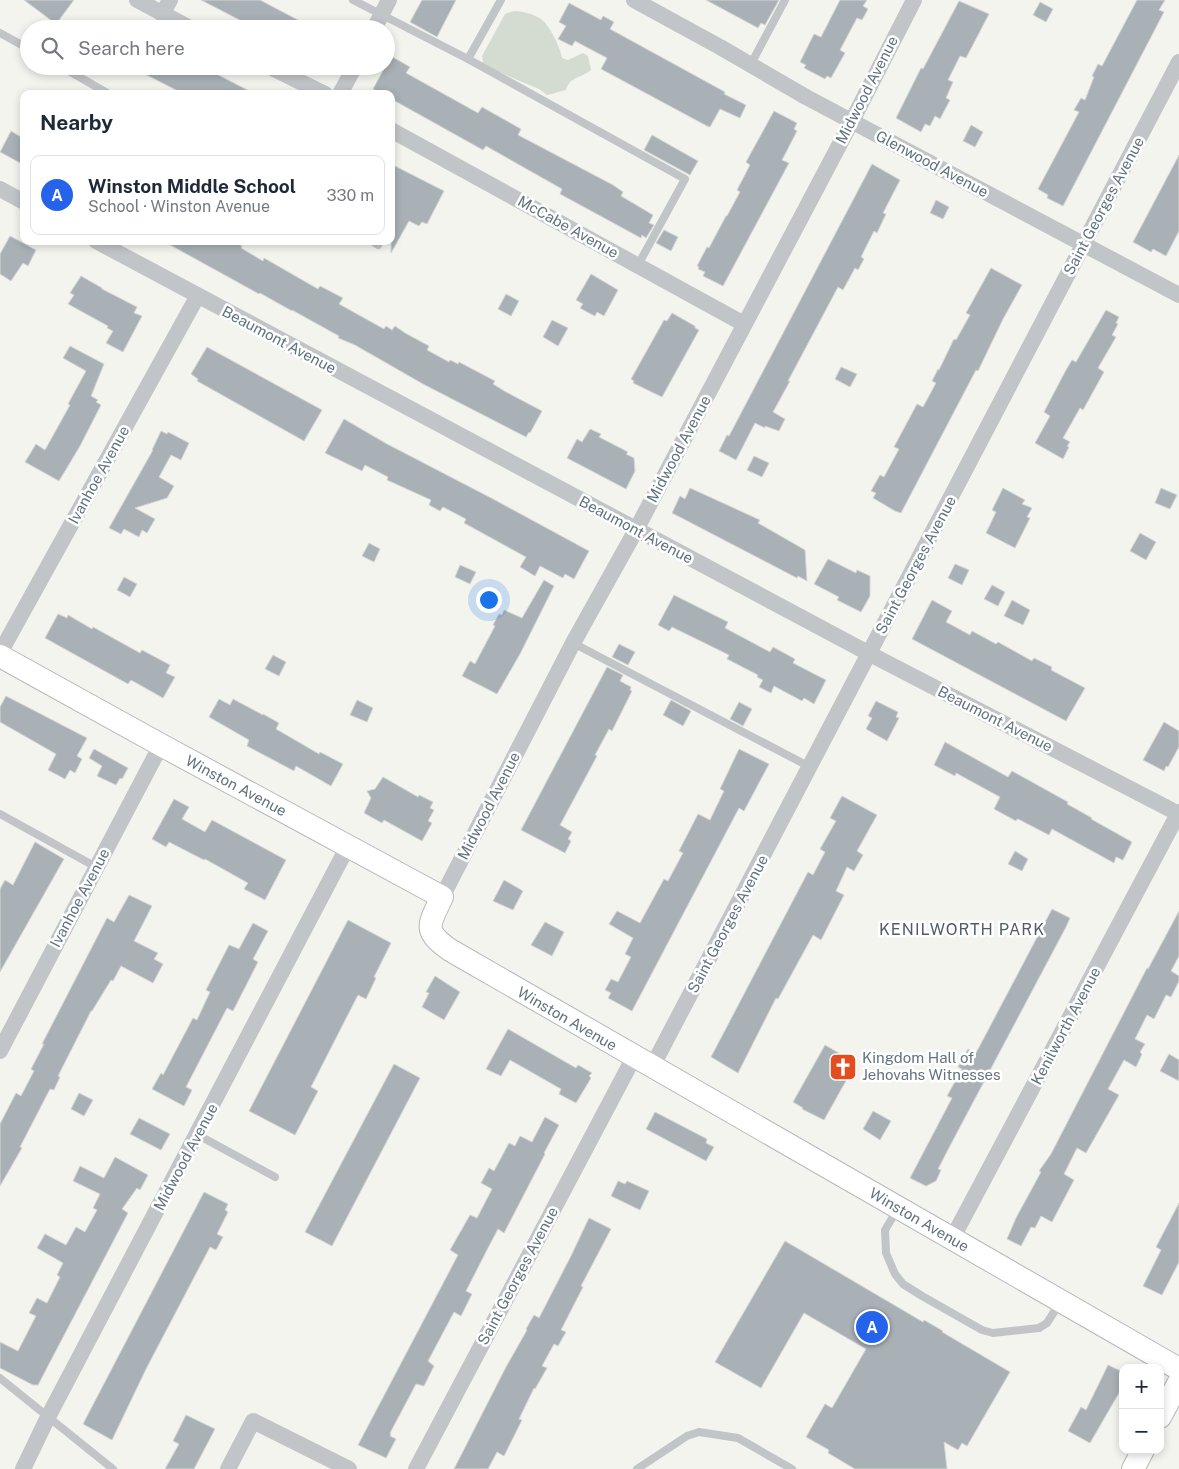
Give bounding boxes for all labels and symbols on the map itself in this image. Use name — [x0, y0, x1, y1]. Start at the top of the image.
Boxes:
street label: Midwood Avenue — [832, 33, 901, 146]
street label: Glenwood Avenue — [873, 127, 991, 200]
street label: Saint Georges Avenue — [1060, 134, 1147, 278]
street label: McCabe Avenue — [515, 192, 622, 261]
street label: Beaumont Avenue — [219, 302, 339, 377]
street label: Midwood Avenue — [643, 392, 714, 505]
street label: Ivanhoe Avenue — [65, 423, 132, 527]
street label: Beaumont Avenue — [576, 492, 696, 567]
street label: Saint Georges Avenue — [872, 493, 959, 637]
your location — [476, 587, 502, 613]
street label: Beaumont Avenue — [935, 682, 1055, 755]
street label: Midwood Avenue — [454, 749, 523, 862]
street label: Winston Avenue — [183, 752, 290, 819]
street label: Ivanhoe Avenue — [46, 846, 113, 950]
street label: Saint Georges Avenue — [684, 852, 771, 996]
district label: KENILWORTH PARK — [879, 920, 1045, 939]
street label: Kenilworth Avenue — [1027, 964, 1104, 1087]
street label: Winston Avenue — [514, 983, 620, 1054]
place label: Kingdom Hall of Jehovahs Witnesses — [862, 1049, 1001, 1083]
church icon: Kingdom Hall of Jehovahs Witnesses — [828, 1052, 858, 1082]
street label: Midwood Avenue — [150, 1100, 221, 1213]
street label: Winston Avenue — [866, 1184, 972, 1255]
street label: Saint Georges Avenue — [474, 1204, 561, 1348]
pin: A — [856, 1308, 888, 1346]

